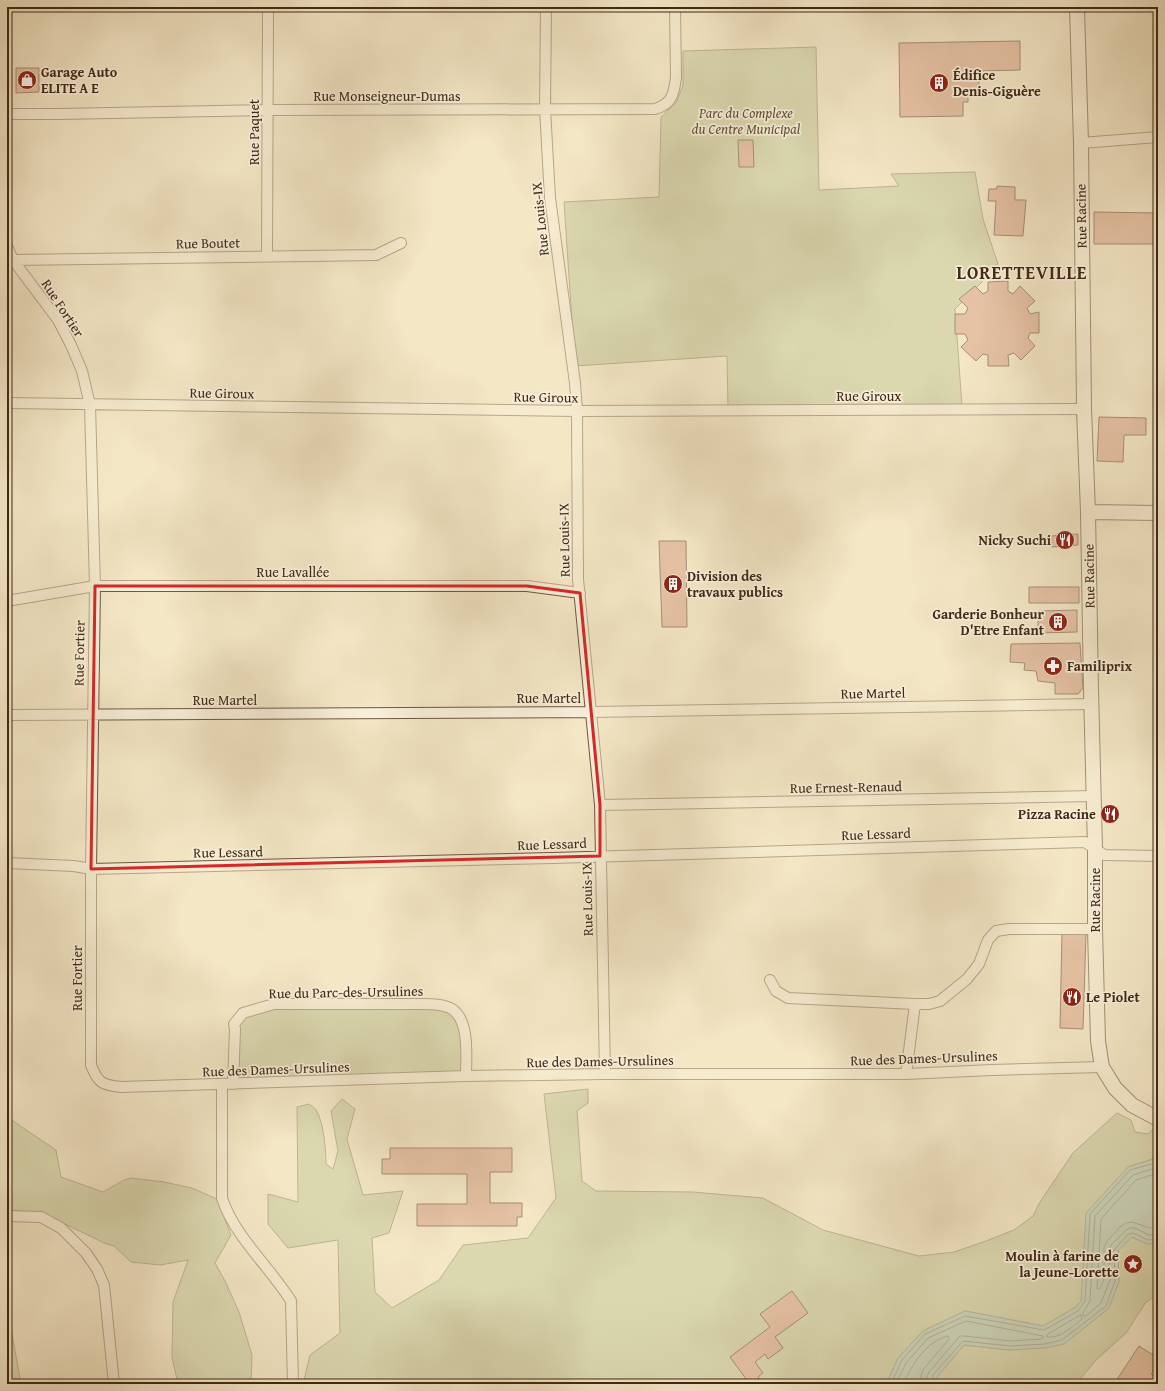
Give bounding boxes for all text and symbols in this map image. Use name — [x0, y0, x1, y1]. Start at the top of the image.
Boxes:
place label: Garage Auto ELITE A E — [41, 62, 118, 98]
place label: Édifice Denis-Giguère — [953, 65, 1041, 101]
shop icon: Garage Auto ELITE A E — [16, 69, 38, 91]
building icon: Édifice Denis-Giguère — [928, 72, 950, 94]
street label: Rue Monseigneur-Dumas — [313, 86, 461, 106]
street label: Rue Paquet — [244, 99, 264, 165]
park label: Parc du Complexe du Centre Municipal — [692, 103, 801, 139]
street label: Rue Louis-IX — [526, 181, 554, 257]
street label: Rue Racine — [1070, 183, 1092, 248]
street label: Rue Boutet — [176, 232, 240, 254]
district label: LORETTEVILLE — [957, 259, 1087, 286]
street label: Rue Fortier — [37, 275, 89, 341]
street label: Rue Giroux — [189, 382, 255, 404]
street label: Rue Giroux — [513, 386, 579, 408]
street label: Rue Giroux — [837, 386, 902, 406]
street label: Rue Louis-IX — [553, 502, 575, 577]
restaurant icon: Nicky Suchi — [1054, 529, 1076, 551]
place label: Nicky Suchi — [979, 530, 1052, 550]
street label: Rue Racine — [1078, 543, 1100, 608]
street label: Rue Lavallée — [257, 562, 330, 582]
place label: Division des travaux publics — [687, 566, 783, 602]
building icon: Division des travaux publics — [662, 573, 684, 595]
place label: Garderie Bonheur D'Etre Enfant — [932, 604, 1045, 640]
building icon: Garderie Bonheur D'Etre Enfant — [1047, 611, 1069, 633]
street label: Rue Fortier — [68, 620, 90, 686]
pharmacy icon: Familiprix — [1042, 655, 1064, 677]
place label: Familiprix — [1067, 656, 1133, 676]
street label: Rue Martel — [841, 682, 906, 704]
street label: Rue Martel — [517, 688, 581, 708]
street label: Rue Martel — [193, 690, 257, 710]
street label: Rue Ernest-Renaud — [790, 776, 903, 798]
restaurant icon: Pizza Racine — [1099, 803, 1121, 825]
place label: Pizza Racine — [1018, 804, 1096, 824]
street label: Rue Lessard — [841, 823, 912, 845]
street label: Rue Lessard — [517, 833, 588, 855]
street label: Rue Lessard — [193, 841, 263, 863]
street label: Rue Louis-IX — [576, 861, 598, 936]
street label: Rue Racine — [1085, 867, 1105, 932]
street label: Rue Fortier — [67, 945, 87, 1011]
street label: Rue du Parc-des-Ursulines — [269, 981, 423, 1003]
restaurant icon: Le Piolet — [1061, 986, 1083, 1008]
place label: Le Piolet — [1086, 987, 1140, 1007]
street label: Rue des Dames-Ursulines — [850, 1045, 998, 1071]
street label: Rue des Dames-Ursulines — [526, 1050, 674, 1072]
street label: Rue des Dames-Ursulines — [202, 1056, 350, 1082]
place label: Moulin à farine de la Jeune-Lorette — [1005, 1246, 1119, 1282]
place icon: Moulin à farine de la Jeune-Lorette — [1122, 1253, 1144, 1275]

